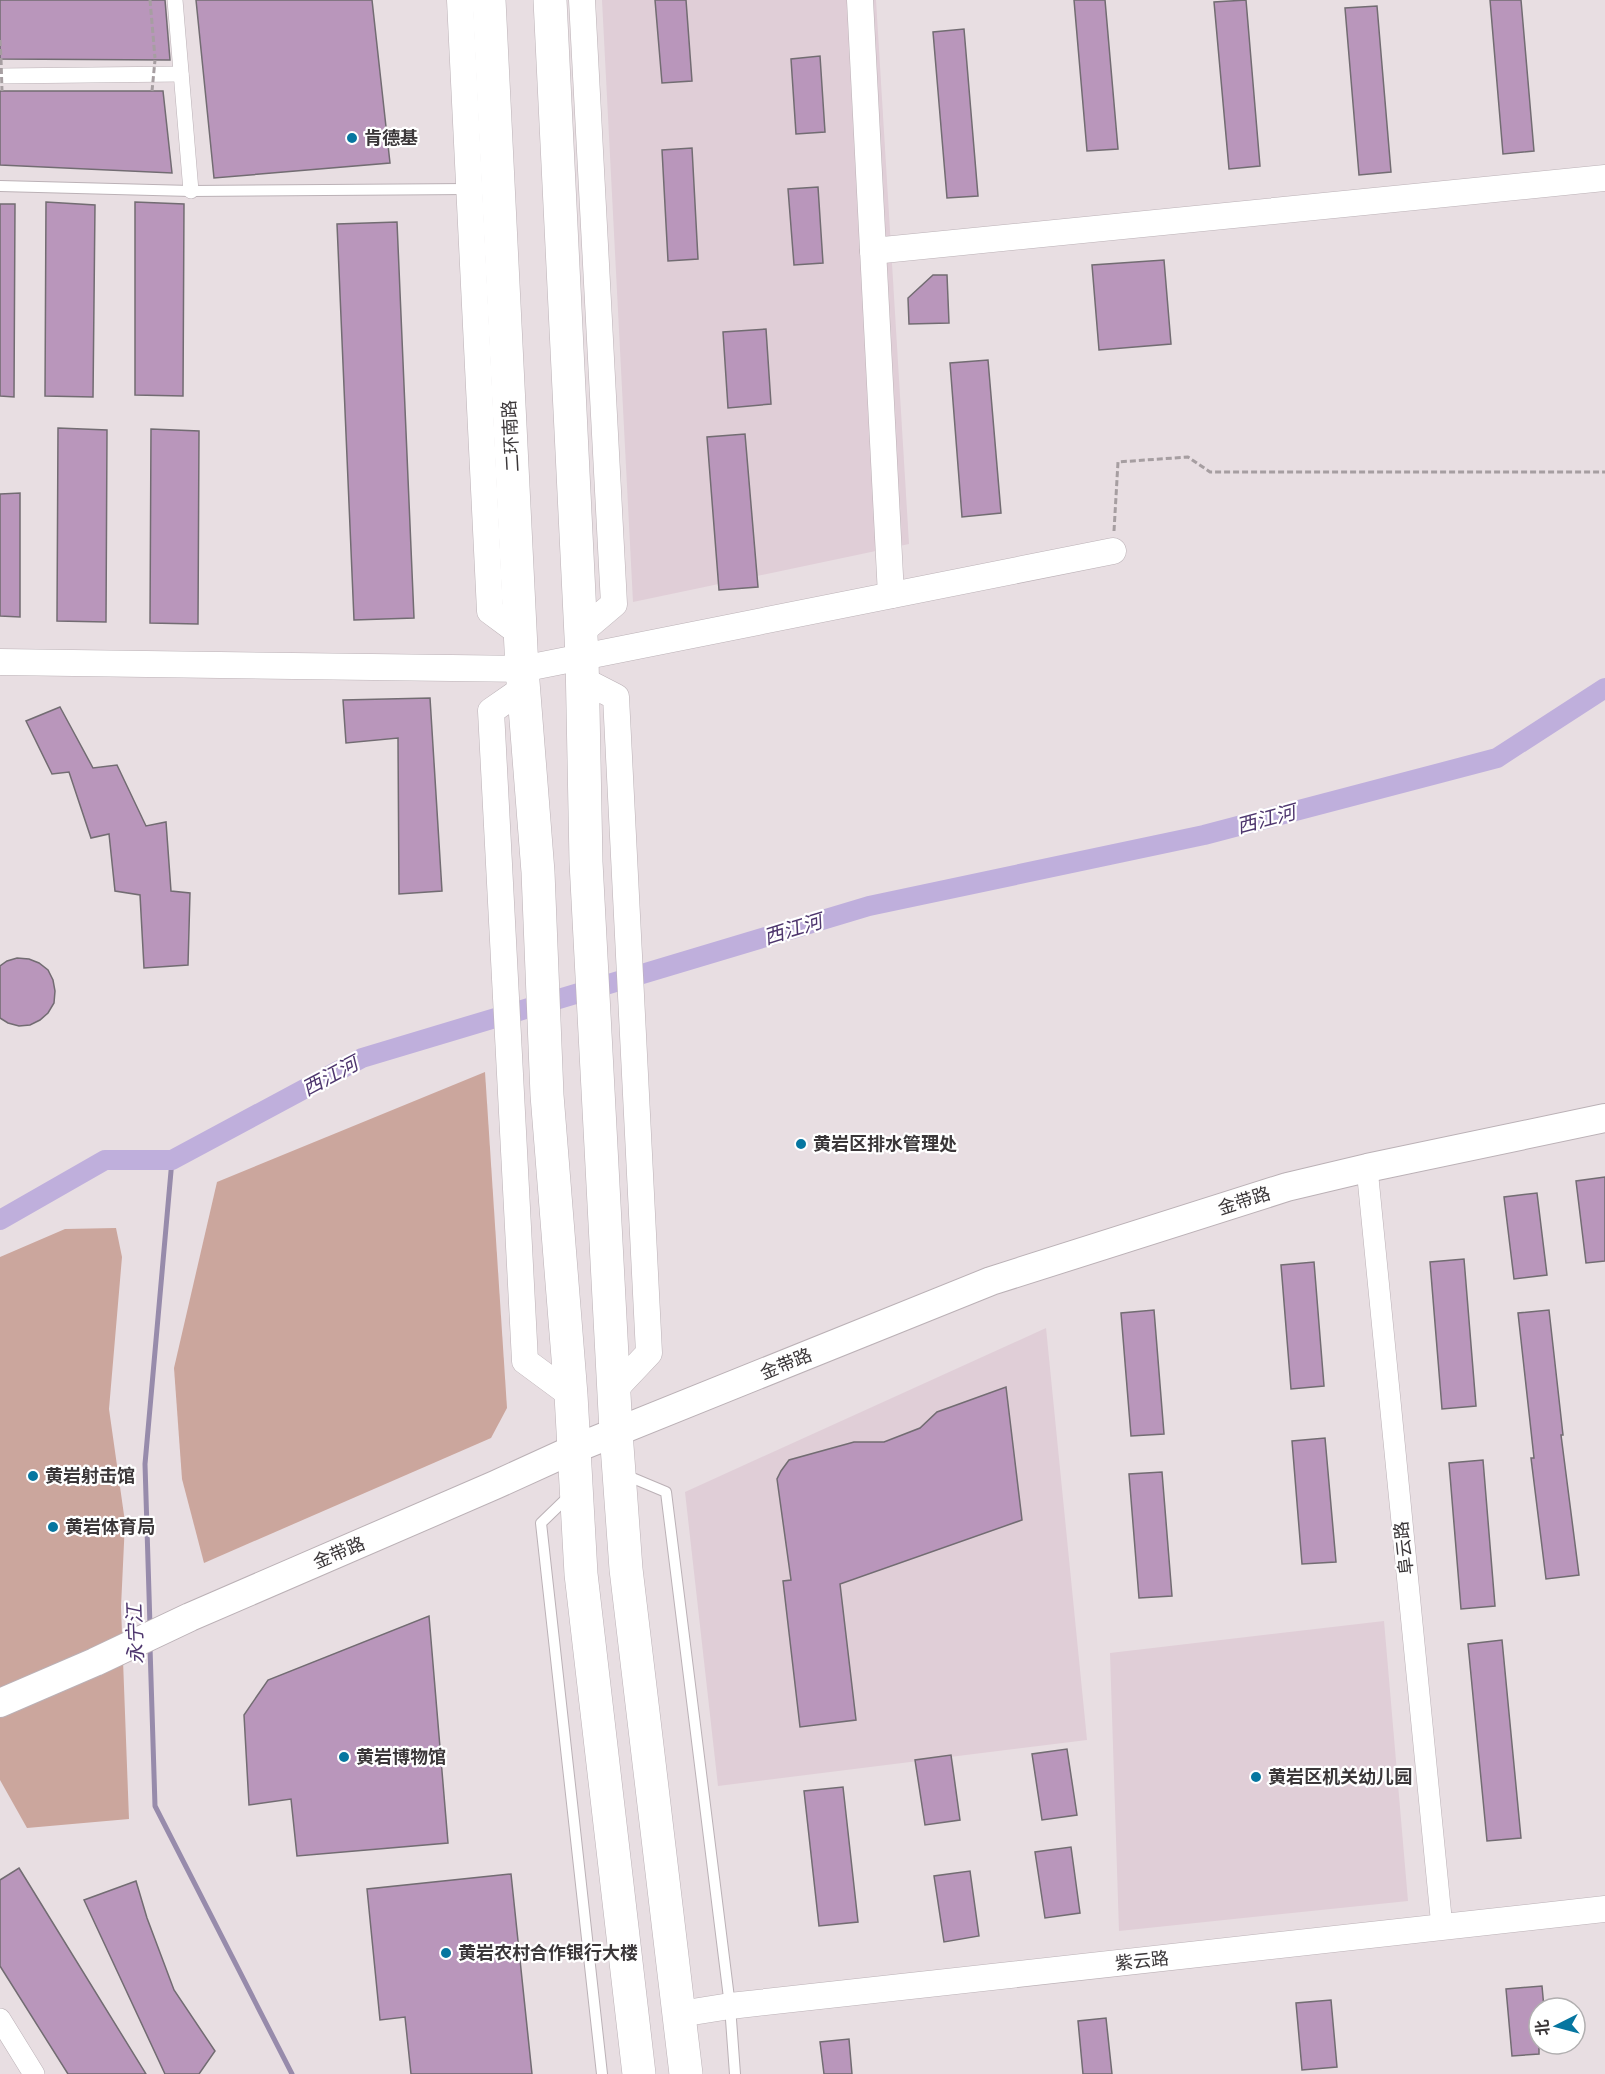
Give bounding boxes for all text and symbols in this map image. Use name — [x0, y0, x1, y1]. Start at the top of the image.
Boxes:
place label: 肯德基 — [364, 126, 418, 148]
marker: 肯德基 — [345, 131, 359, 145]
street label: 二环南路 — [497, 400, 523, 473]
water label: 西江河 — [1234, 798, 1302, 837]
water label: 西江河 — [761, 907, 829, 948]
water label: 西江河 — [297, 1049, 365, 1100]
place label: 黄岩区排水管理处 — [813, 1132, 957, 1154]
marker: 黄岩区排水管理处 — [794, 1137, 808, 1151]
street label: 金带路 — [1215, 1181, 1273, 1219]
street label: 金带路 — [756, 1343, 815, 1383]
place label: 黄岩射击馆 — [45, 1464, 135, 1486]
marker: 黄岩射击馆 — [26, 1469, 40, 1483]
place label: 黄岩体育局 — [65, 1515, 155, 1537]
marker: 黄岩体育局 — [46, 1520, 60, 1534]
street label: 阜云路 — [1389, 1520, 1417, 1576]
street label: 金带路 — [309, 1531, 368, 1573]
water label: 永宁江 — [121, 1602, 147, 1664]
place label: 黄岩博物馆 — [356, 1745, 446, 1767]
marker: 黄岩博物馆 — [337, 1750, 351, 1764]
place label: 黄岩区机关幼儿园 — [1268, 1765, 1412, 1787]
marker: 黄岩区机关幼儿园 — [1249, 1770, 1263, 1784]
place label: 黄岩农村合作银行大楼 — [458, 1941, 638, 1963]
marker: 黄岩农村合作银行大楼 — [439, 1946, 453, 1960]
street label: 紫云路 — [1114, 1946, 1170, 1974]
north arrow — [1527, 1996, 1587, 2056]
text: 北 — [1531, 2019, 1553, 2037]

